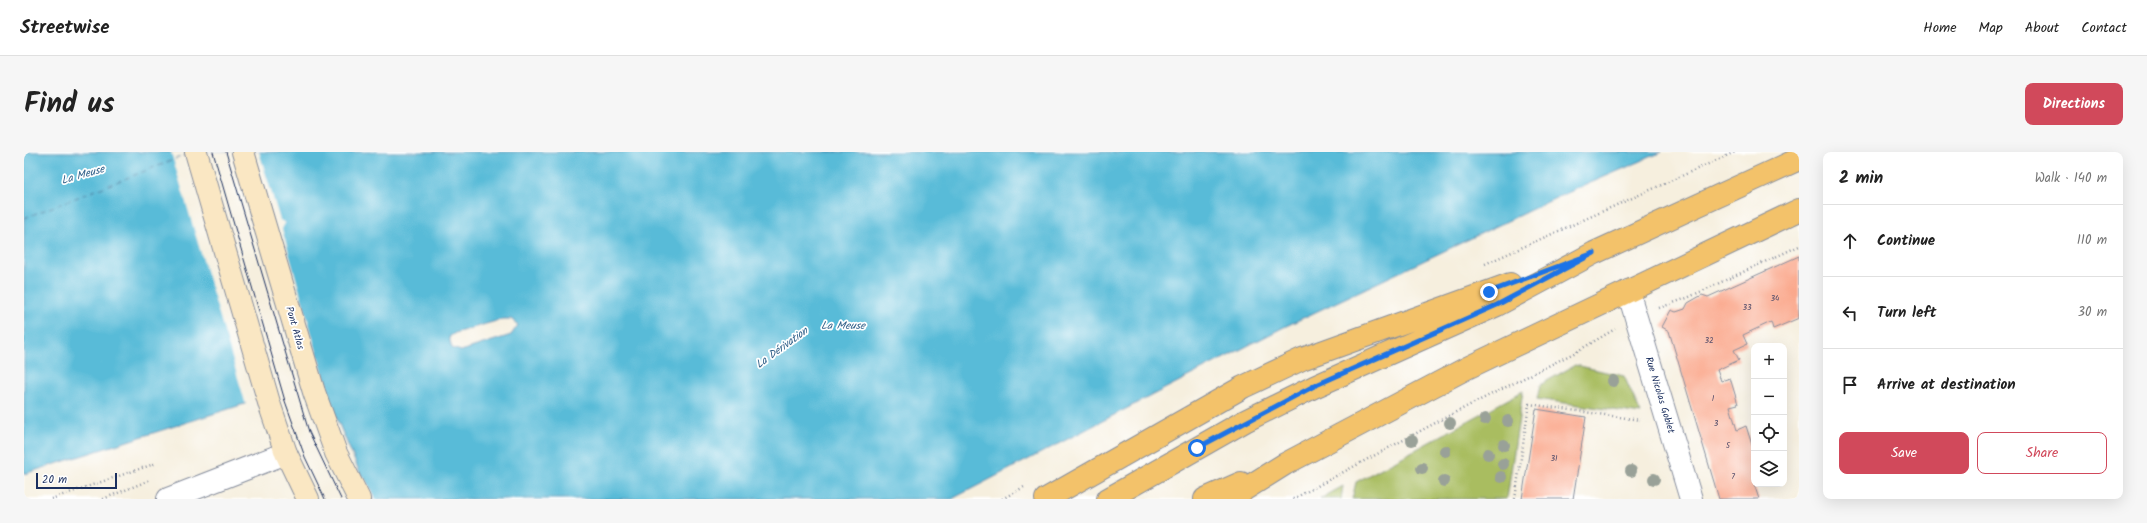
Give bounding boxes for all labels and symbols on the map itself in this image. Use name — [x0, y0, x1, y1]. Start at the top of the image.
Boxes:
water label: La Meuse — [59, 160, 108, 190]
route end — [1480, 283, 1498, 301]
house number: 34 — [1771, 292, 1780, 305]
house number: 33 — [1742, 301, 1752, 314]
street label: Pont Atlas — [281, 304, 309, 352]
water label: La Meuse — [821, 317, 866, 335]
water label: La Dérivation — [752, 322, 813, 373]
house number: 32 — [1704, 334, 1714, 347]
street label: Rue Nicolas Goblet — [1641, 355, 1679, 435]
house number: 1 — [1712, 392, 1715, 405]
house number: 3 — [1714, 417, 1719, 430]
route start — [1188, 439, 1206, 457]
house number: 5 — [1726, 439, 1731, 452]
house number: 31 — [1550, 452, 1558, 465]
house number: 7 — [1731, 470, 1735, 483]
scale bar — [36, 471, 117, 490]

